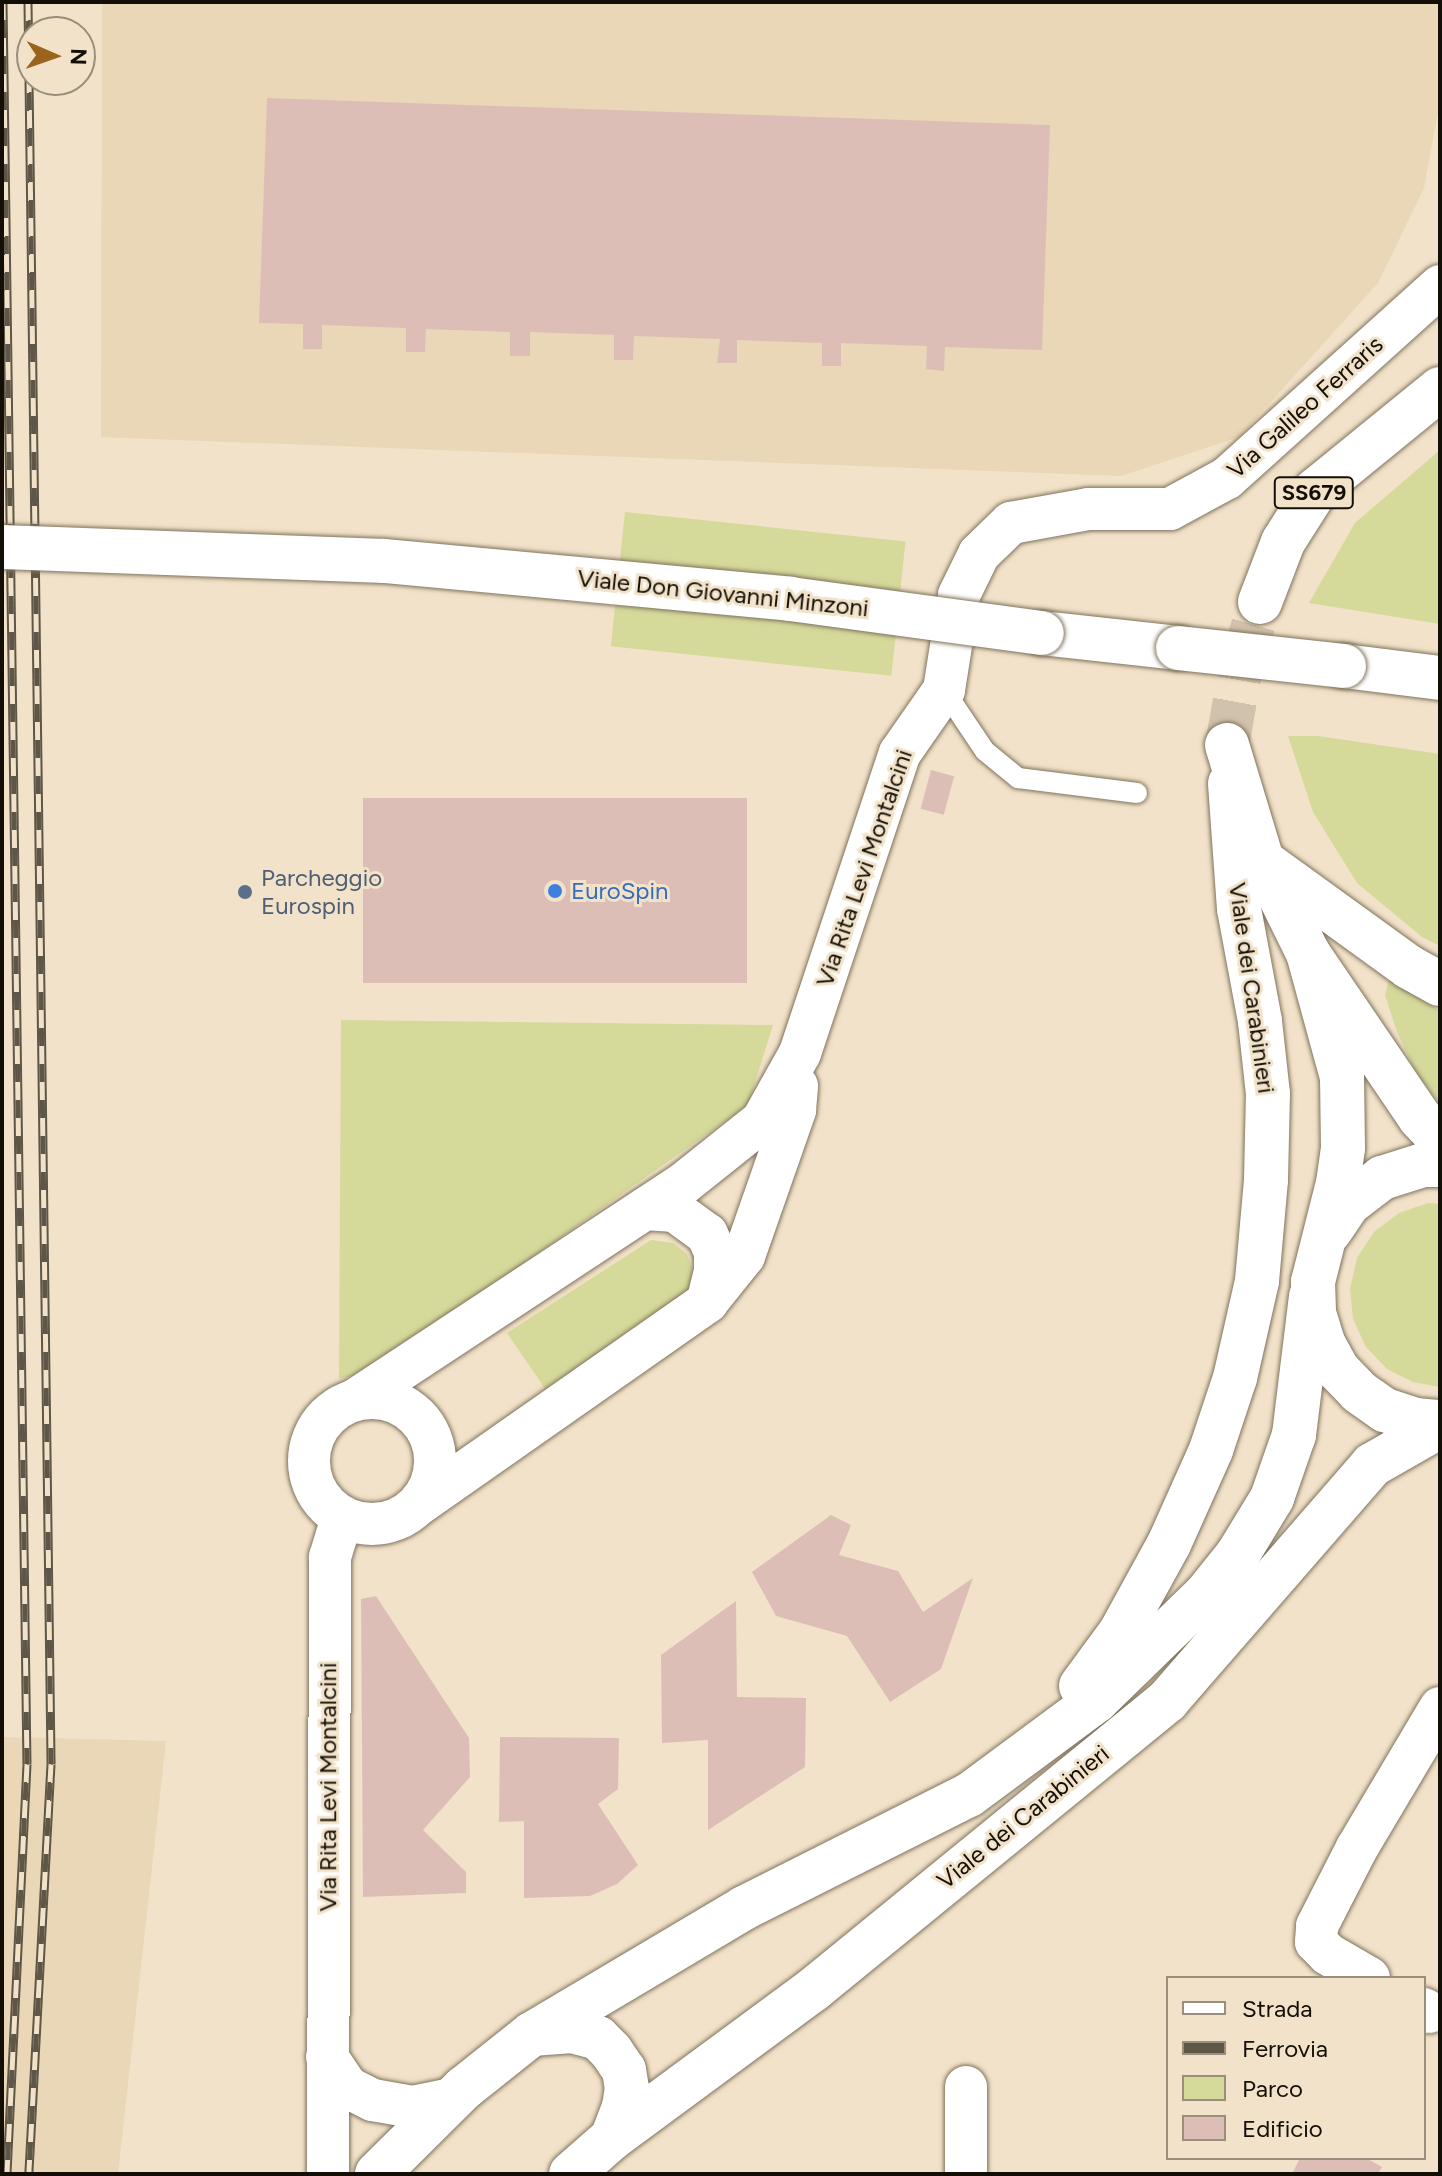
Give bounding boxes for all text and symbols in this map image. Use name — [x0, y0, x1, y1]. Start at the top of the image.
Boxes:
north arrow — [16, 16, 96, 96]
text: N — [65, 48, 92, 66]
street label: Via Galileo Ferraris — [1221, 330, 1389, 484]
road number: SS679 — [1272, 475, 1356, 511]
street label: Viale Don Giovanni Minzoni — [576, 563, 870, 623]
street label: Via Rita Levi Montalcini — [810, 746, 918, 990]
place label: Parcheggio Eurospin — [261, 864, 382, 920]
place label: EuroSpin — [571, 877, 669, 905]
street label: Viale dei Carabinieri — [1223, 881, 1281, 1095]
marker: EuroSpin — [546, 882, 564, 900]
marker: Parcheggio Eurospin — [236, 883, 254, 901]
street label: Via Rita Levi Montalcini — [314, 1662, 342, 1912]
street label: Viale dei Carabinieri — [931, 1739, 1115, 1895]
legend — [1166, 1976, 1426, 2160]
text: Strada — [1242, 1994, 1312, 2023]
text: Ferrovia — [1242, 2034, 1328, 2063]
text: Parco — [1242, 2074, 1303, 2103]
text: Edificio — [1242, 2114, 1323, 2143]

